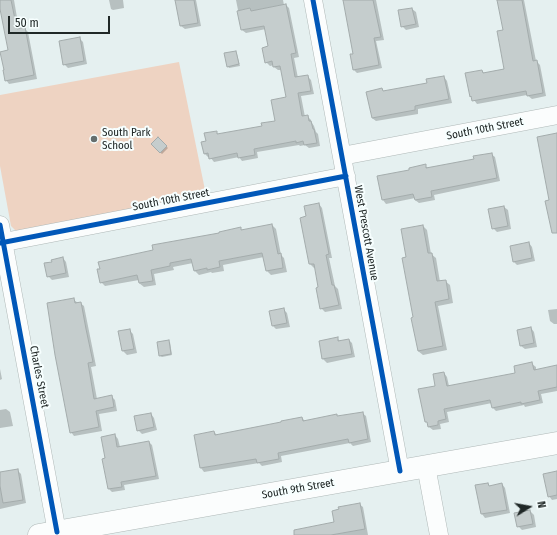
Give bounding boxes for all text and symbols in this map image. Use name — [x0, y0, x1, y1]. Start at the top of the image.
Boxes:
scale bar — [10, 8, 112, 34]
text: 50 m — [15, 16, 39, 30]
street label: South 10th Street — [445, 115, 525, 143]
place label: South Park School — [102, 126, 151, 152]
marker: South Park School — [89, 134, 99, 144]
street label: West Prescott Avenue — [351, 184, 381, 282]
street label: South 10th Street — [131, 186, 211, 214]
street label: Charles Street — [26, 345, 52, 409]
street label: South 9th Street — [261, 476, 335, 502]
north arrow — [509, 487, 549, 527]
text: N — [534, 500, 548, 509]

